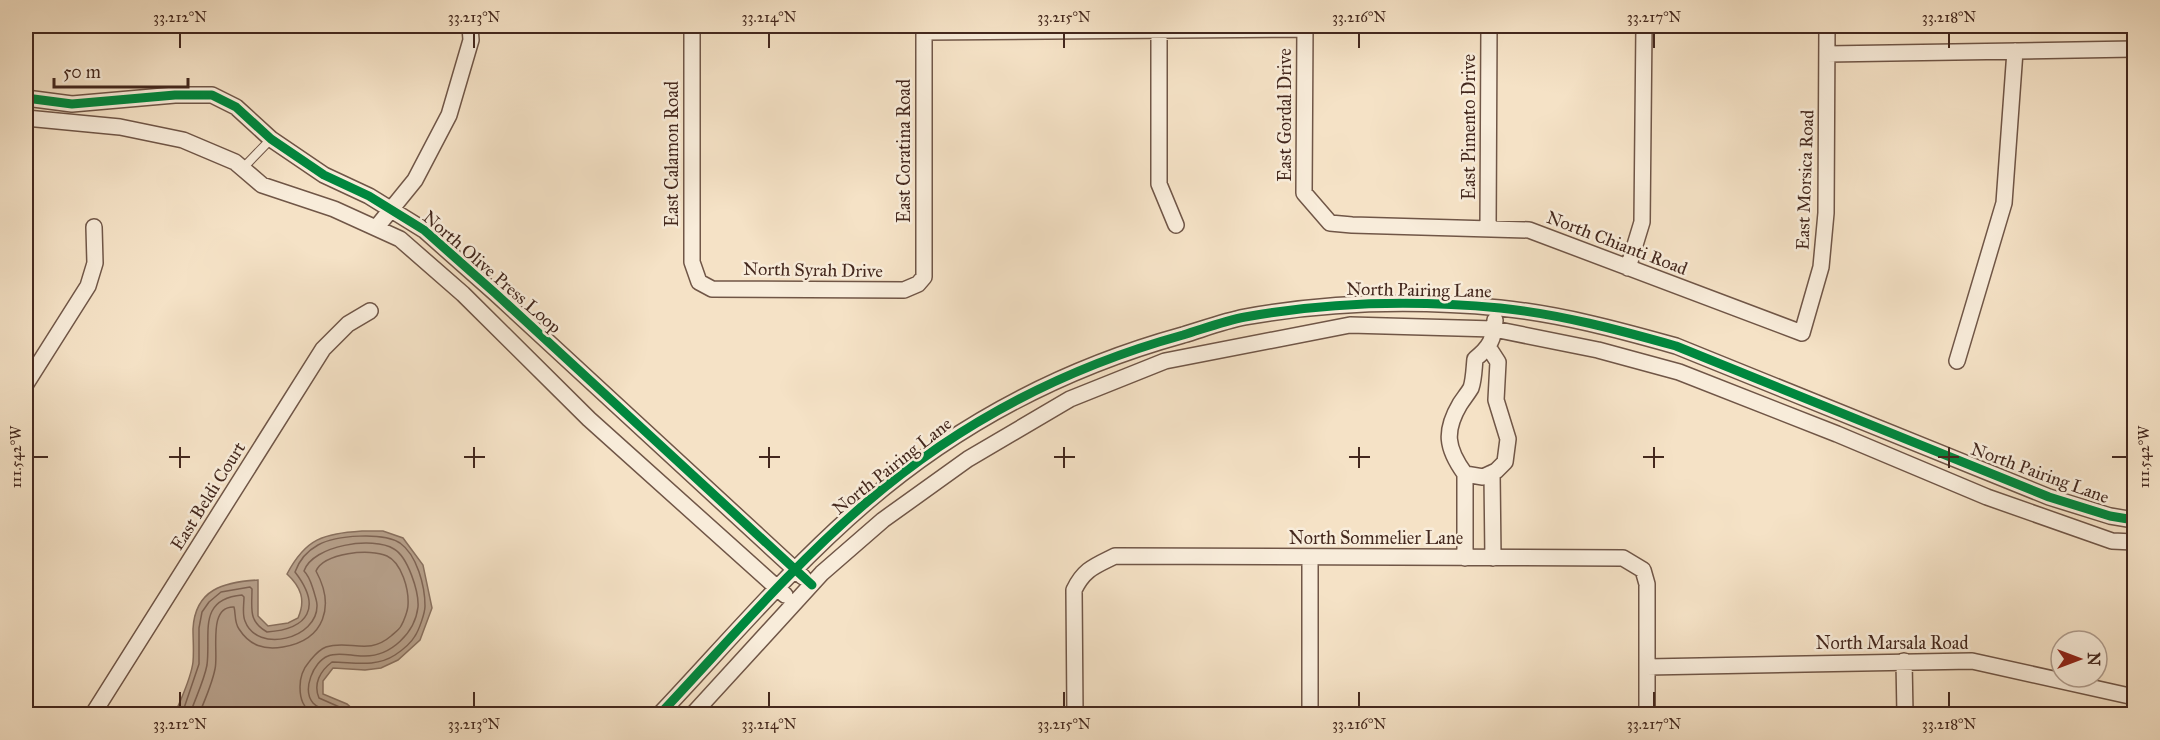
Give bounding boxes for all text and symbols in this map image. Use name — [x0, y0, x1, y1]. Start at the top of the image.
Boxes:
text: 33.212°N — [153, 8, 207, 26]
text: 33.213°N — [448, 8, 501, 26]
text: 33.214°N — [742, 8, 797, 26]
text: 33.215°N — [1037, 8, 1091, 26]
text: 33.216°N — [1332, 8, 1386, 26]
text: 33.217°N — [1627, 8, 1682, 26]
text: 33.218°N — [1922, 8, 1977, 26]
street label: East Gordal Drive — [1274, 48, 1296, 182]
scale bar — [54, 51, 188, 89]
street label: East Pimento Drive — [1458, 54, 1480, 200]
text: 50 m — [63, 61, 101, 83]
street label: East Coratina Road — [893, 79, 915, 223]
street label: East Calamon Road — [661, 81, 683, 227]
street label: East Morsica Road — [1792, 109, 1818, 251]
street label: North Olive Press Loop — [418, 206, 566, 338]
street label: North Chianti Road — [1543, 206, 1691, 280]
street label: North Syrah Drive — [743, 258, 883, 282]
street label: North Pairing Lane — [1346, 278, 1492, 303]
street label: North Pairing Lane — [828, 413, 957, 520]
text: 111.542°W — [7, 425, 25, 488]
text: 111.542°W — [2135, 425, 2153, 488]
street label: East Beldi Court — [166, 437, 250, 554]
street label: North Pairing Lane — [1968, 438, 2112, 509]
street label: North Sommelier Lane — [1289, 527, 1463, 549]
north arrow — [2049, 629, 2109, 689]
street label: North Marsala Road — [1816, 632, 1968, 654]
text: N — [2084, 652, 2103, 666]
text: 33.212°N — [153, 715, 207, 733]
text: 33.213°N — [448, 715, 501, 733]
text: 33.214°N — [742, 715, 797, 733]
text: 33.215°N — [1037, 715, 1091, 733]
text: 33.216°N — [1332, 715, 1386, 733]
text: 33.217°N — [1627, 715, 1682, 733]
text: 33.218°N — [1922, 715, 1977, 733]

